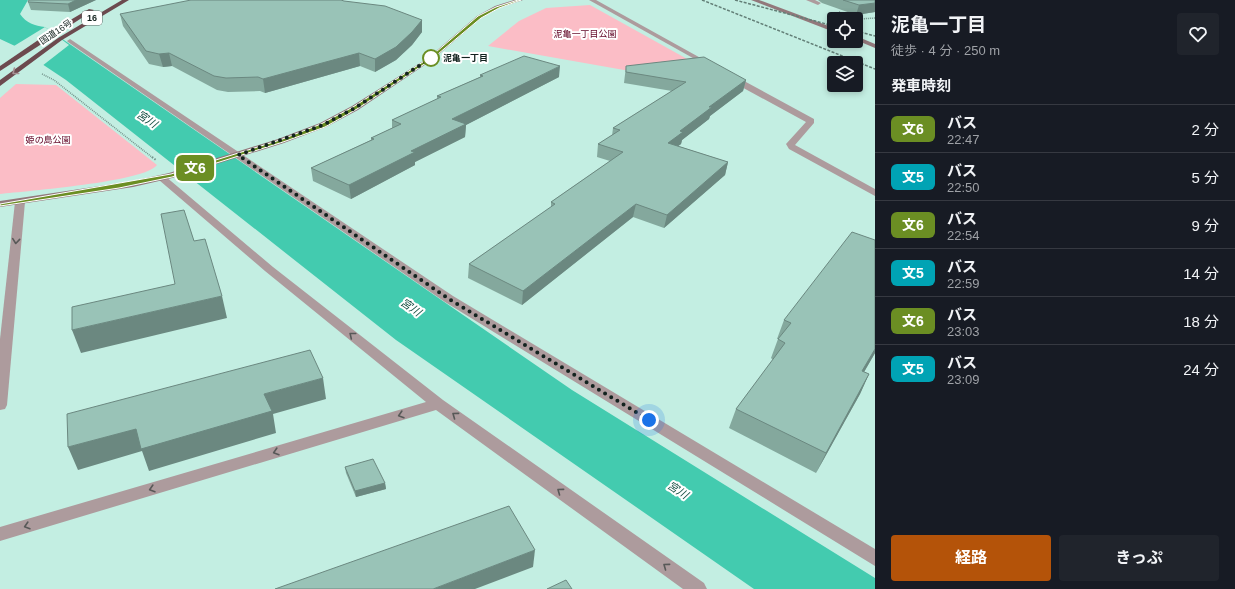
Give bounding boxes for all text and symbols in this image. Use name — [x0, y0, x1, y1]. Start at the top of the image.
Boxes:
road number: 16 — [82, 11, 102, 25]
map controls — [827, 12, 863, 92]
button: locate — [827, 12, 863, 48]
button: heart — [1177, 13, 1219, 55]
text: 泥亀一丁目 — [891, 14, 986, 35]
street label: 国道16号 — [38, 18, 74, 46]
park label: 泥亀一丁目公園 — [553, 29, 617, 39]
text: 徒歩 · 4 分 · 250 m — [891, 43, 1000, 58]
marker: 泥亀一丁目 — [422, 49, 440, 67]
place label: 泥亀一丁目 — [443, 53, 488, 63]
button: layers — [827, 56, 863, 92]
one-way arrow — [12, 67, 19, 74]
text: 発車時刻 — [891, 77, 951, 94]
water label: 宮川 — [135, 108, 160, 131]
text: バス — [947, 114, 977, 131]
text: 文6 — [902, 121, 924, 137]
text: 2 分 — [1191, 121, 1219, 138]
text: 22:47 — [947, 132, 980, 147]
park label: 姫の島公園 — [25, 135, 71, 145]
line badge: 文6 — [177, 155, 213, 181]
text: 文6 — [184, 160, 206, 176]
text: バス — [947, 162, 977, 179]
text: 文5 — [902, 169, 924, 185]
text: 5 分 — [1191, 169, 1219, 186]
text: 22:50 — [947, 180, 980, 195]
text: バス — [947, 210, 977, 227]
text: 文6 — [902, 217, 924, 233]
text: 9 分 — [1191, 217, 1219, 234]
text: 22:54 — [947, 228, 980, 243]
one-way arrow — [12, 238, 21, 244]
text: バス — [947, 258, 977, 275]
text: 文5 — [902, 265, 924, 281]
text: 14 分 — [1183, 265, 1219, 282]
text: 22:59 — [947, 276, 980, 291]
water label: 宮川 — [399, 296, 424, 319]
text: バス — [947, 306, 977, 323]
text: 文6 — [902, 313, 924, 329]
text: 18 分 — [1183, 313, 1219, 330]
text: 23:03 — [947, 324, 980, 339]
one-way arrow — [350, 333, 357, 340]
text: バス — [947, 354, 977, 371]
text: 文5 — [902, 361, 924, 377]
text: 24 分 — [1183, 361, 1219, 378]
text: 23:09 — [947, 372, 980, 387]
one-way arrow — [398, 410, 405, 419]
your location — [639, 410, 659, 430]
one-way arrow — [452, 413, 459, 420]
one-way arrow — [273, 447, 280, 456]
water label: 宮川 — [666, 479, 691, 502]
one-way arrow — [149, 484, 156, 493]
one-way arrow — [558, 489, 565, 496]
one-way arrow — [24, 521, 31, 530]
button: 経路 — [891, 535, 1051, 581]
button: きっぷ — [1059, 535, 1219, 581]
one-way arrow — [663, 563, 670, 571]

